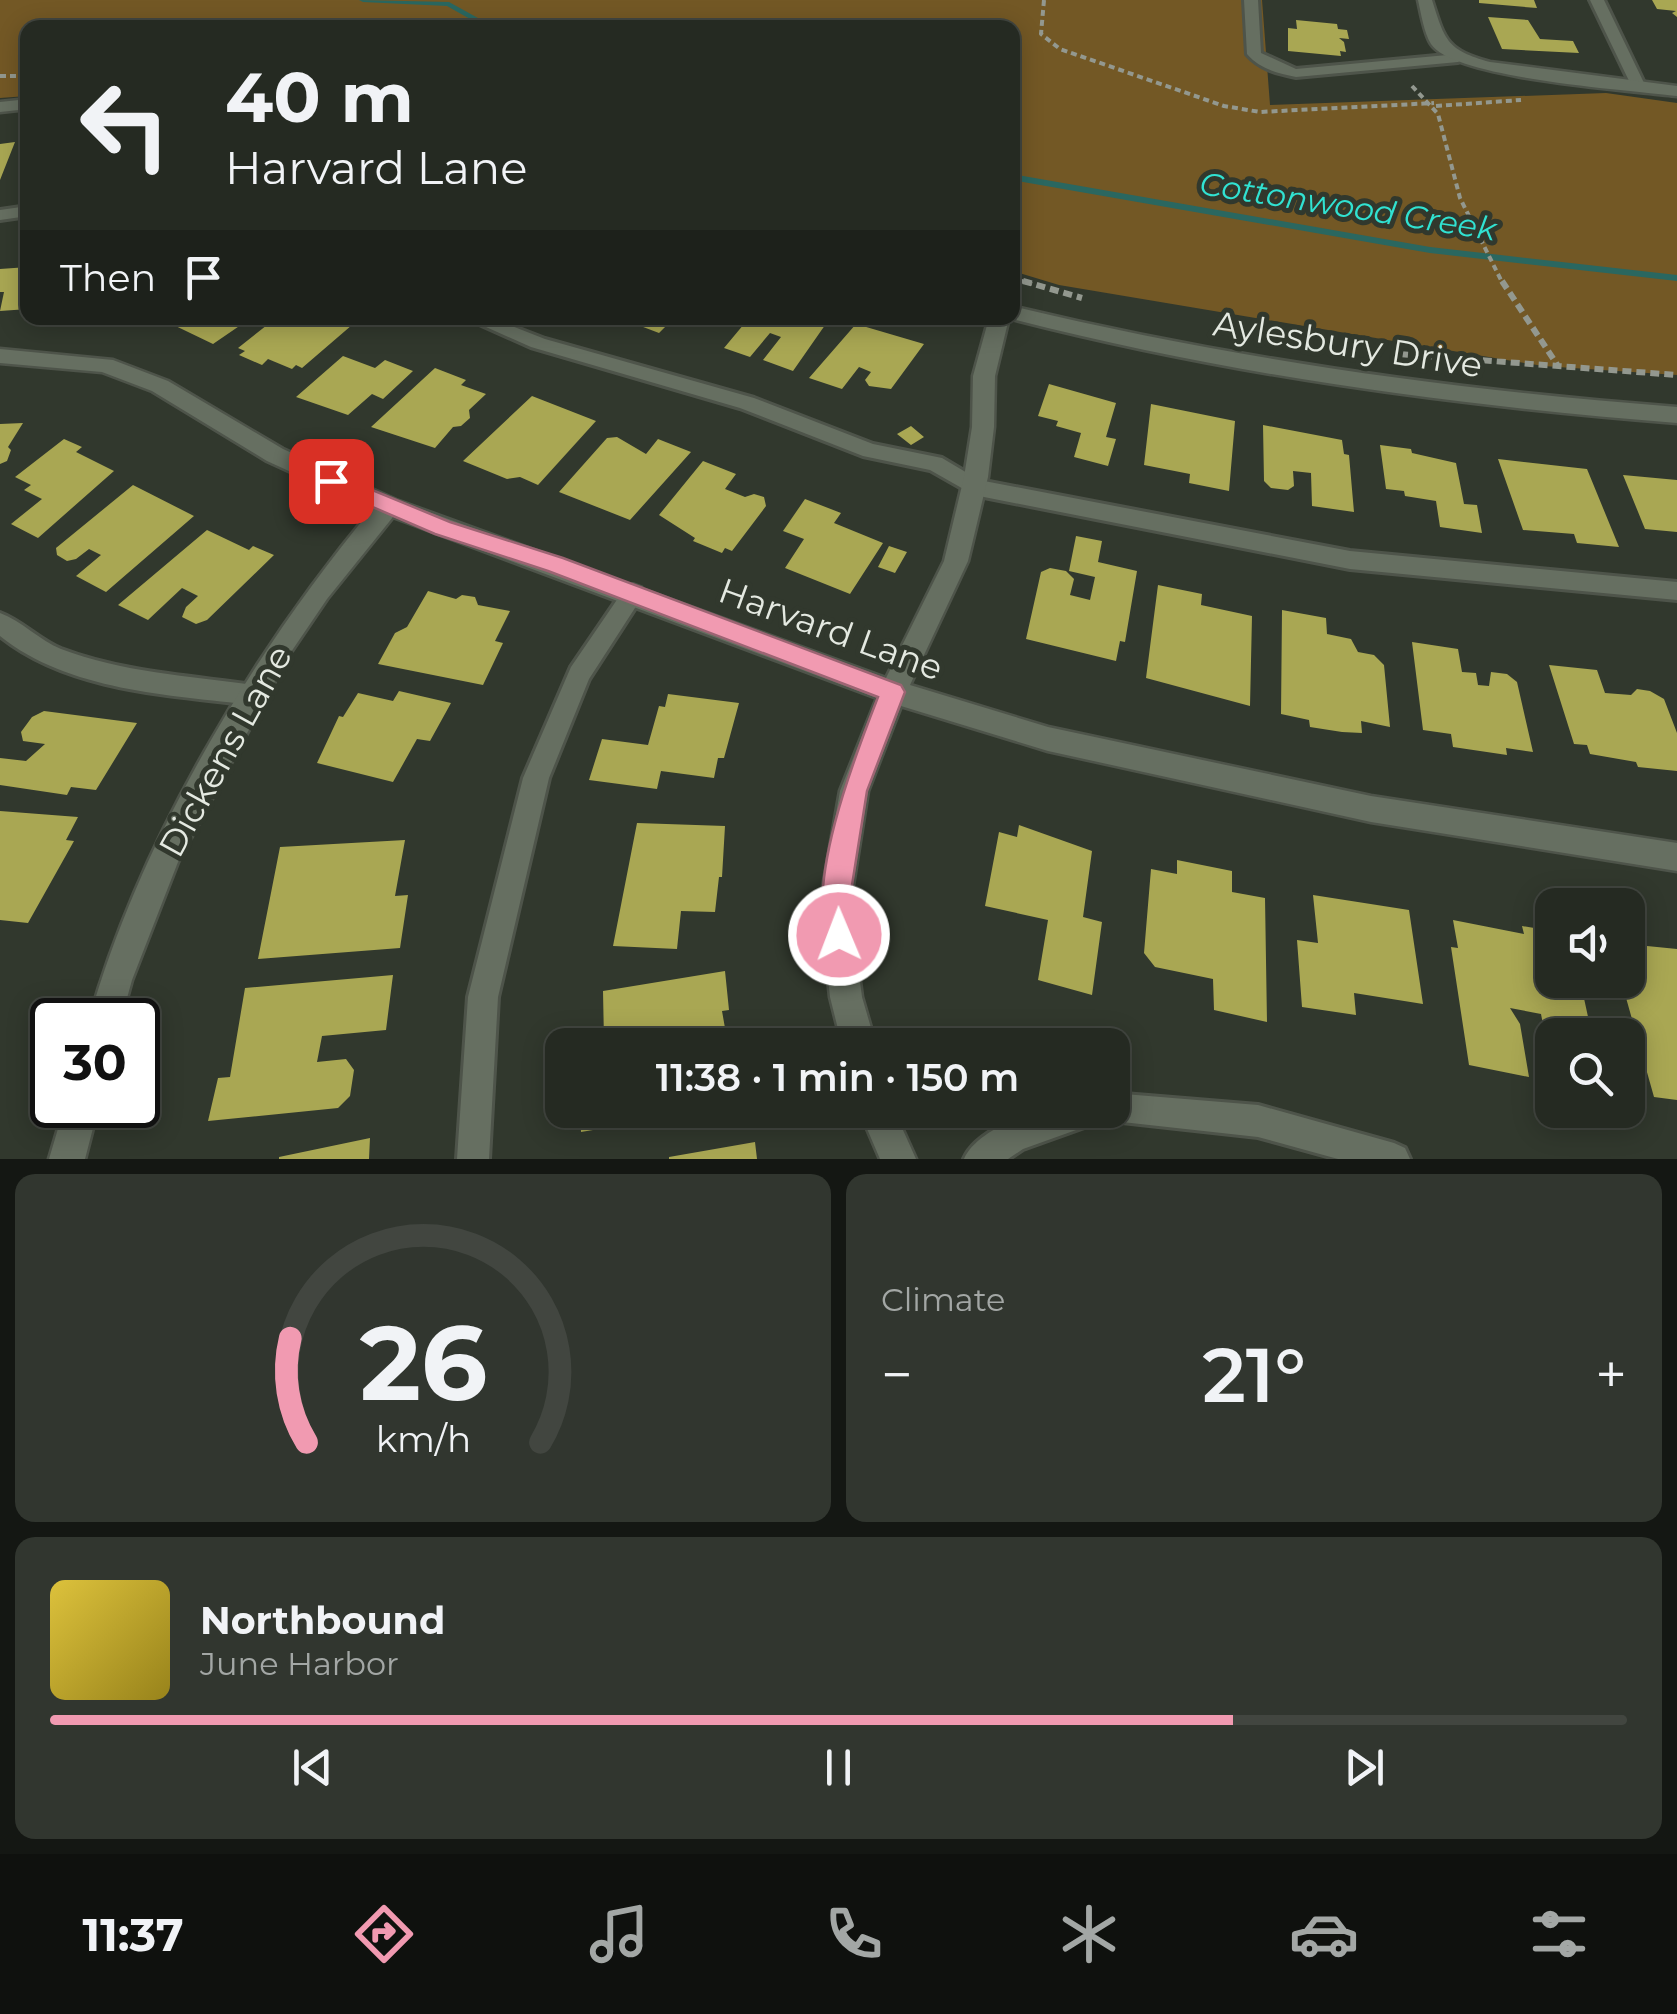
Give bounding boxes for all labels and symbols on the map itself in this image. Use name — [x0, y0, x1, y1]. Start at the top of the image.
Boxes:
water label: Cottonwood Creek — [1197, 163, 1501, 249]
street label: Aylesbury Drive — [1210, 302, 1486, 386]
pin — [289, 439, 374, 524]
street label: Harvard Lane — [713, 569, 949, 689]
street label: Dickens Lane — [149, 638, 301, 864]
position arrow — [787, 883, 891, 987]
speed limit sign: 30 — [30, 998, 160, 1128]

